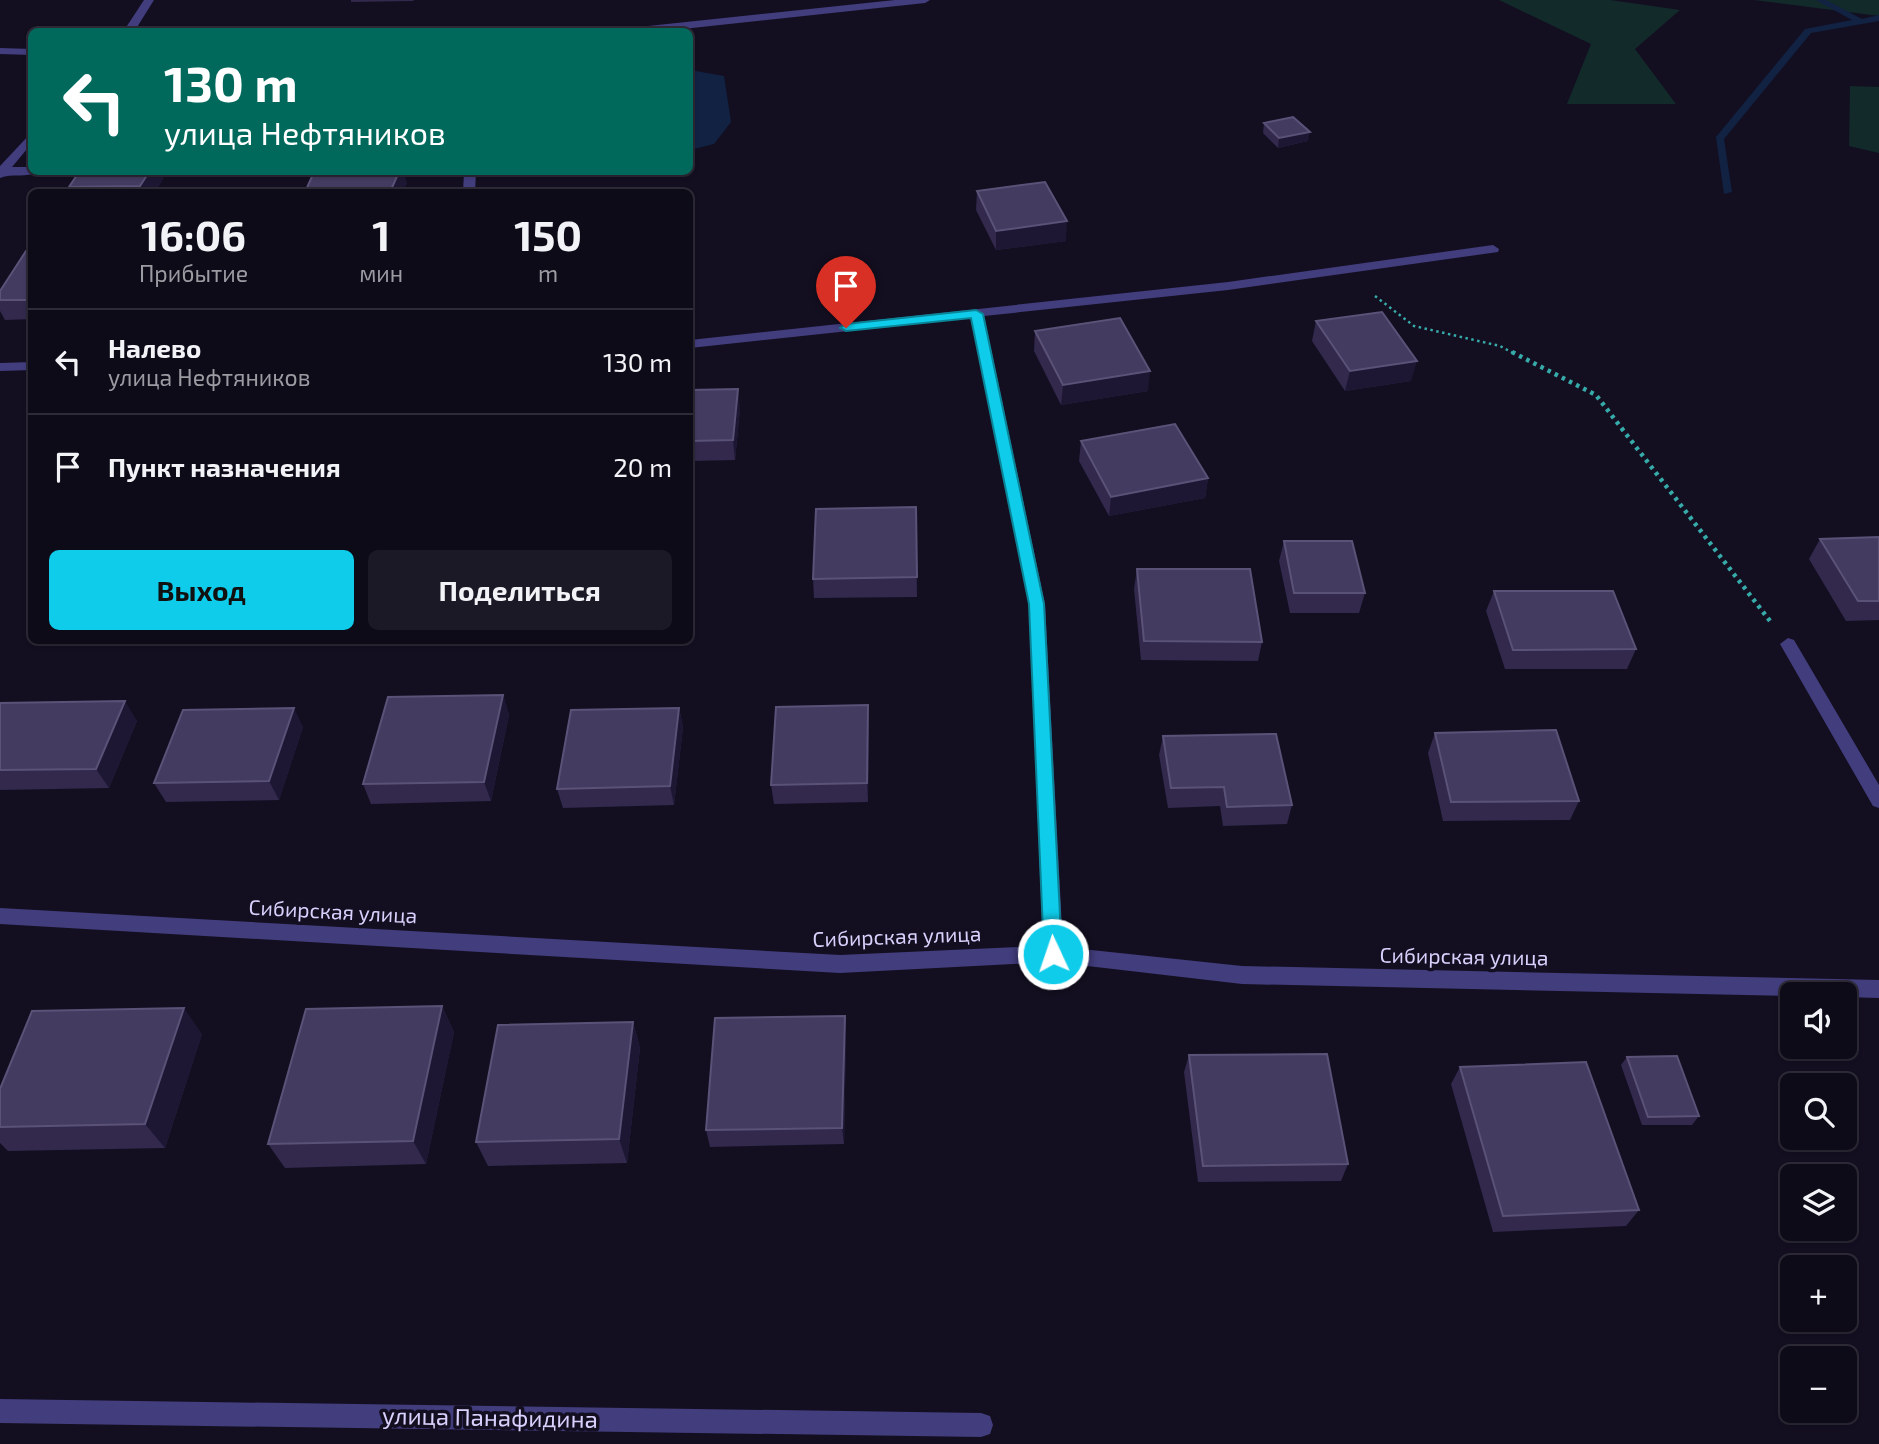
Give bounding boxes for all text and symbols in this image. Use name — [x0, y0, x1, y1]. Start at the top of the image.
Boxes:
text: 130 m — [164, 53, 298, 112]
icon: left — [49, 56, 140, 147]
text: улица Нефтяников — [164, 113, 446, 151]
text: 16:06 — [141, 209, 246, 259]
text: 1 — [372, 209, 390, 259]
text: 150 — [514, 209, 582, 259]
pin — [816, 256, 876, 328]
text: Прибытие — [139, 259, 248, 287]
text: мин — [359, 259, 403, 287]
text: m — [538, 259, 558, 287]
icon: arrive — [827, 267, 865, 305]
text: Налево — [108, 332, 201, 363]
icon: left — [49, 343, 87, 381]
text: 130 m — [603, 346, 672, 377]
text: улица Нефтяников — [108, 363, 310, 391]
icon: arrive — [49, 448, 87, 486]
text: Пункт назначения — [108, 451, 341, 482]
text: 20 m — [613, 451, 672, 482]
button: Выход — [49, 550, 354, 630]
button: Поделиться — [368, 550, 672, 630]
street label: Сибирская улица — [248, 894, 418, 928]
position arrow — [1016, 917, 1090, 991]
street label: Сибирская улица — [812, 920, 982, 952]
street label: Сибирская улица — [1379, 942, 1549, 970]
map controls — [1780, 982, 1857, 1423]
button: sound — [1780, 982, 1857, 1059]
button: search — [1780, 1073, 1857, 1150]
button: layers — [1780, 1164, 1857, 1241]
button: + — [1780, 1255, 1857, 1332]
button: − — [1780, 1346, 1857, 1423]
street label: улица Панафидина — [382, 1400, 598, 1434]

